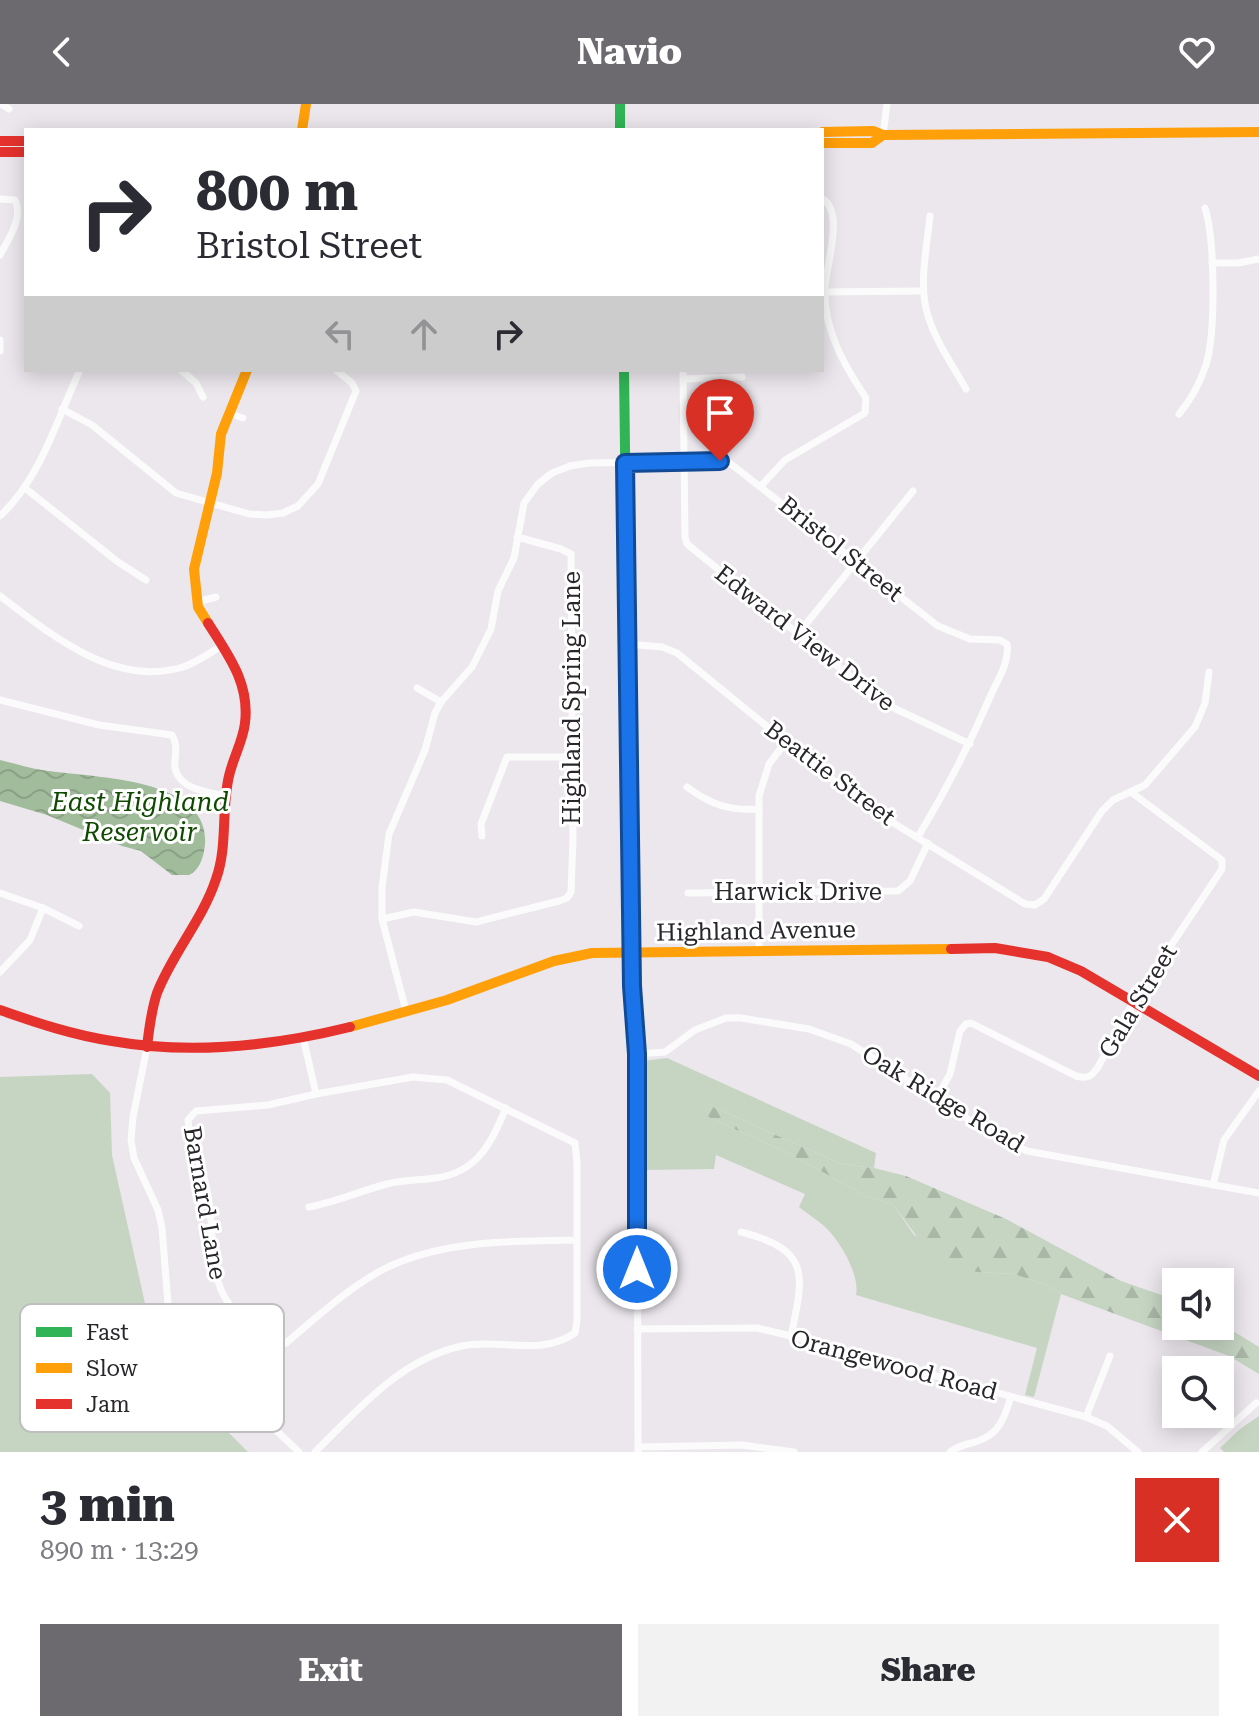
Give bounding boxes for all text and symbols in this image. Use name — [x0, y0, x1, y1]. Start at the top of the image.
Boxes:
icon: back — [40, 30, 84, 74]
icon: heart — [1175, 30, 1219, 74]
text: Navio — [577, 31, 682, 73]
text: 800 m — [196, 158, 358, 224]
icon: right — [64, 160, 168, 264]
text: Bristol Street — [196, 225, 422, 267]
icon: left — [318, 312, 362, 356]
icon: ahead — [402, 312, 446, 356]
icon: right — [486, 312, 530, 356]
pin — [686, 379, 754, 461]
icon: arrive — [698, 391, 742, 435]
street label: Bristol Street — [774, 491, 908, 607]
street label: Edward View Drive — [710, 559, 900, 717]
street label: Highland Spring Lane — [558, 571, 586, 825]
street label: Beattie Street — [759, 715, 901, 831]
water label: East Highland Reservoir — [50, 787, 229, 847]
street label: Harwick Drive — [714, 878, 882, 906]
street label: Highland Avenue — [656, 915, 856, 947]
street label: Gala Street — [1093, 939, 1183, 1063]
street label: Oak Ridge Road — [857, 1040, 1029, 1158]
street label: Barnard Lane — [178, 1124, 232, 1282]
position arrow — [595, 1227, 679, 1311]
map controls — [1162, 1268, 1234, 1428]
button: sound — [1162, 1268, 1234, 1340]
legend — [20, 1304, 284, 1432]
text: Fast — [86, 1320, 129, 1345]
street label: Orangewood Road — [788, 1324, 1000, 1406]
text: Slow — [86, 1356, 139, 1381]
button: search — [1162, 1356, 1234, 1428]
text: Jam — [86, 1392, 130, 1417]
text: 3 min — [40, 1477, 175, 1533]
button: close — [1135, 1478, 1219, 1562]
text: 890 m · 13:29 — [40, 1535, 199, 1565]
button: Exit — [40, 1624, 622, 1716]
button: Share — [638, 1624, 1219, 1716]

